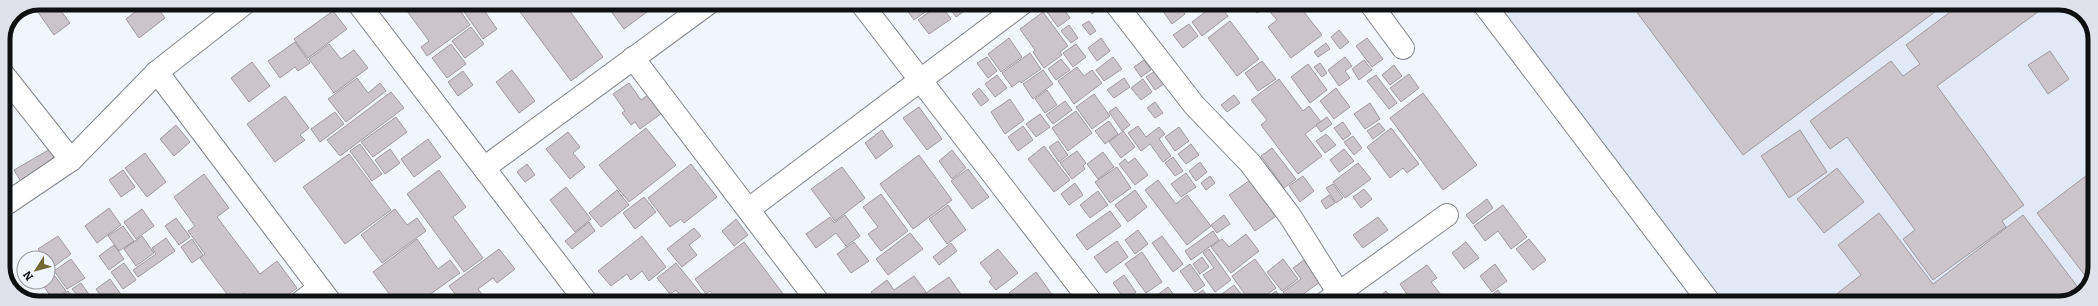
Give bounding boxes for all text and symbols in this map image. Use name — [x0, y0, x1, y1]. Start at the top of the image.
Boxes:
north arrow — [16, 250, 56, 290]
text: N — [20, 268, 36, 283]

